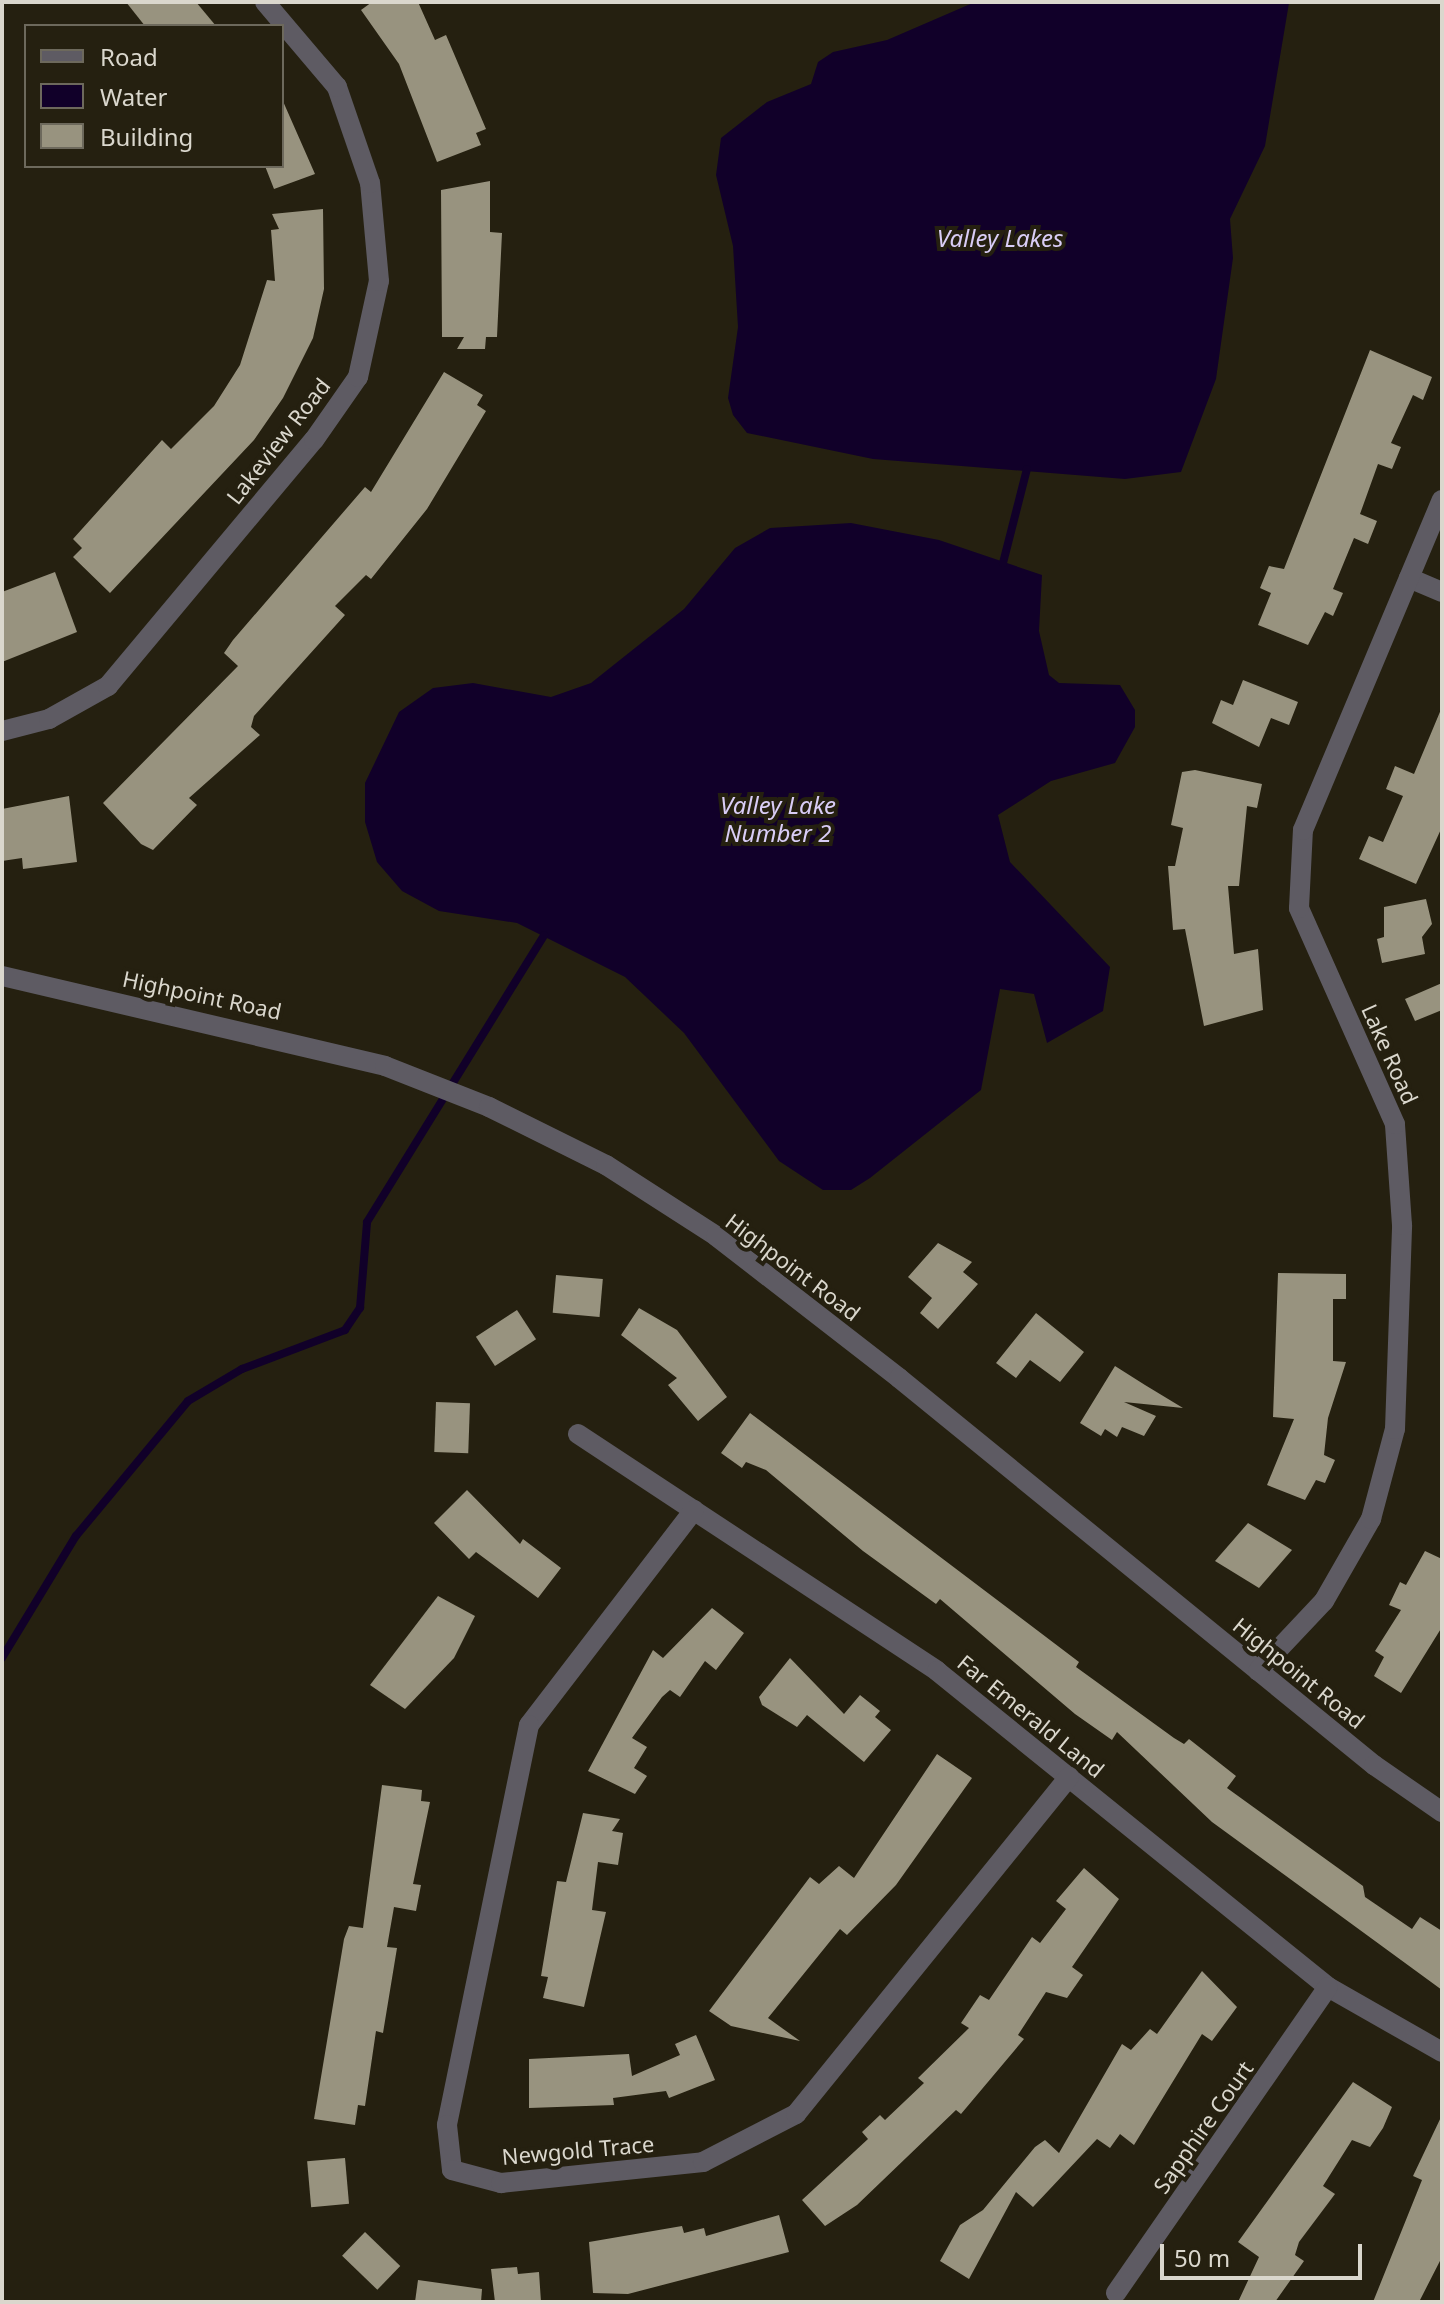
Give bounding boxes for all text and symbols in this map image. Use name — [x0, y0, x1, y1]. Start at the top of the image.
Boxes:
legend — [24, 24, 284, 168]
text: Road — [100, 40, 158, 73]
text: Water — [100, 80, 167, 113]
text: Building — [100, 120, 193, 153]
water label: Valley Lakes — [937, 224, 1063, 252]
street label: Lakeview Road — [221, 373, 335, 509]
water label: Valley Lake Number 2 — [720, 791, 836, 847]
street label: Highpoint Road — [120, 965, 284, 1025]
street label: Lake Road — [1356, 1000, 1424, 1108]
street label: Highpoint Road — [720, 1208, 866, 1326]
street label: Highpoint Road — [1228, 1612, 1370, 1734]
street label: Far Emerald Land — [952, 1649, 1110, 1783]
street label: Sapphire Court — [1148, 2056, 1258, 2198]
street label: Newgold Trace — [501, 2130, 655, 2170]
scale bar — [1164, 2228, 1366, 2278]
text: 50 m — [1174, 2241, 1230, 2274]

